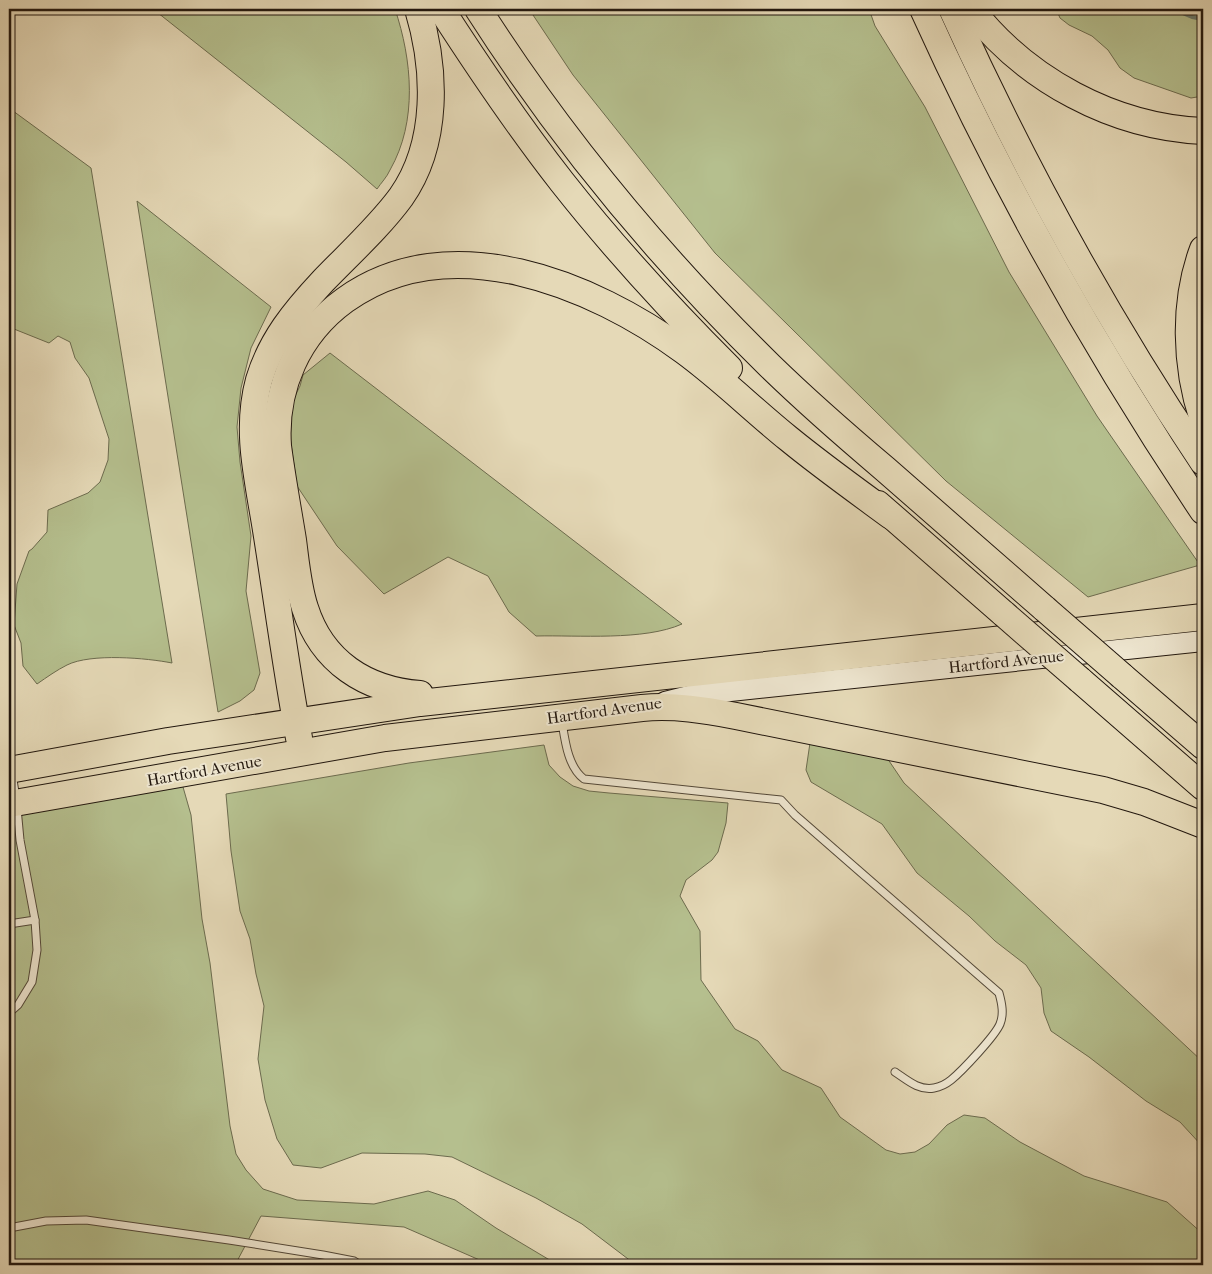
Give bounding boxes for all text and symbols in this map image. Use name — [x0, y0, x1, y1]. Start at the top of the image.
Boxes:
street label: Hartford Avenue — [947, 646, 1065, 677]
street label: Hartford Avenue — [545, 693, 663, 728]
street label: Hartford Avenue — [145, 751, 263, 790]

